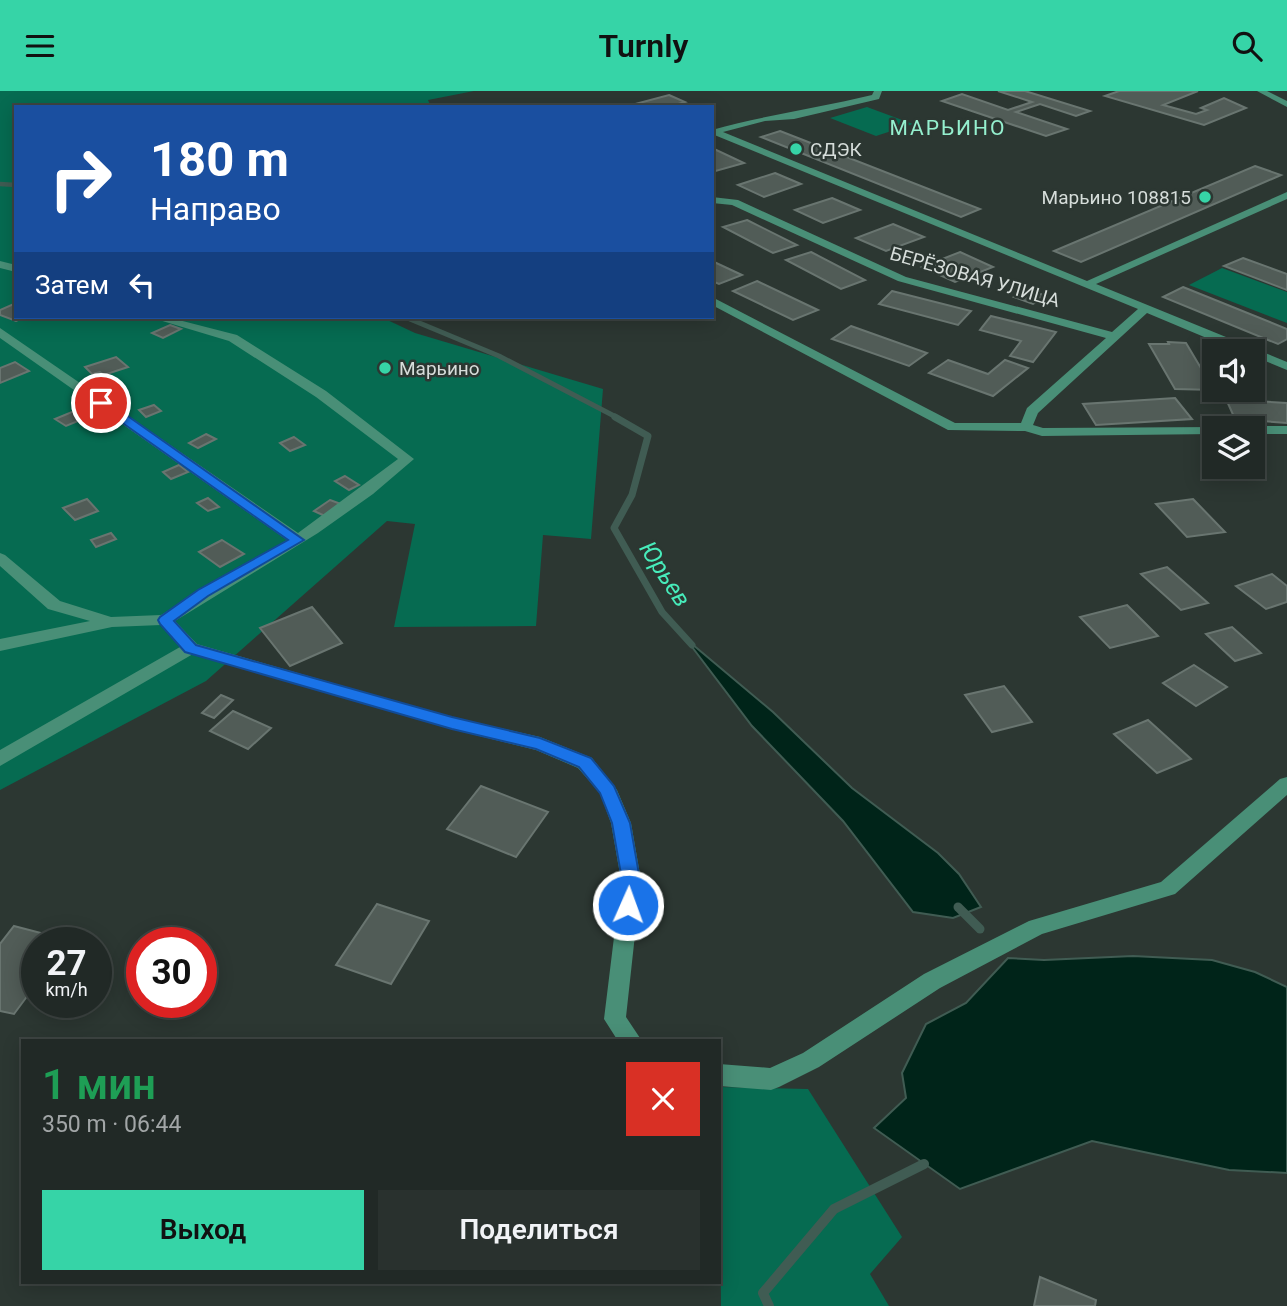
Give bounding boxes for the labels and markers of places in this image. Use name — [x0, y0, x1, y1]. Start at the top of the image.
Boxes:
place label: СДЭК — [810, 138, 862, 161]
marker: СДЭК — [788, 141, 804, 157]
place label: Марьино 108815 — [1042, 186, 1191, 209]
marker: Марьино 108815 — [1197, 189, 1213, 205]
place label: Марьино — [399, 357, 480, 380]
marker: Марьино — [377, 360, 393, 376]
pin — [71, 373, 131, 433]

